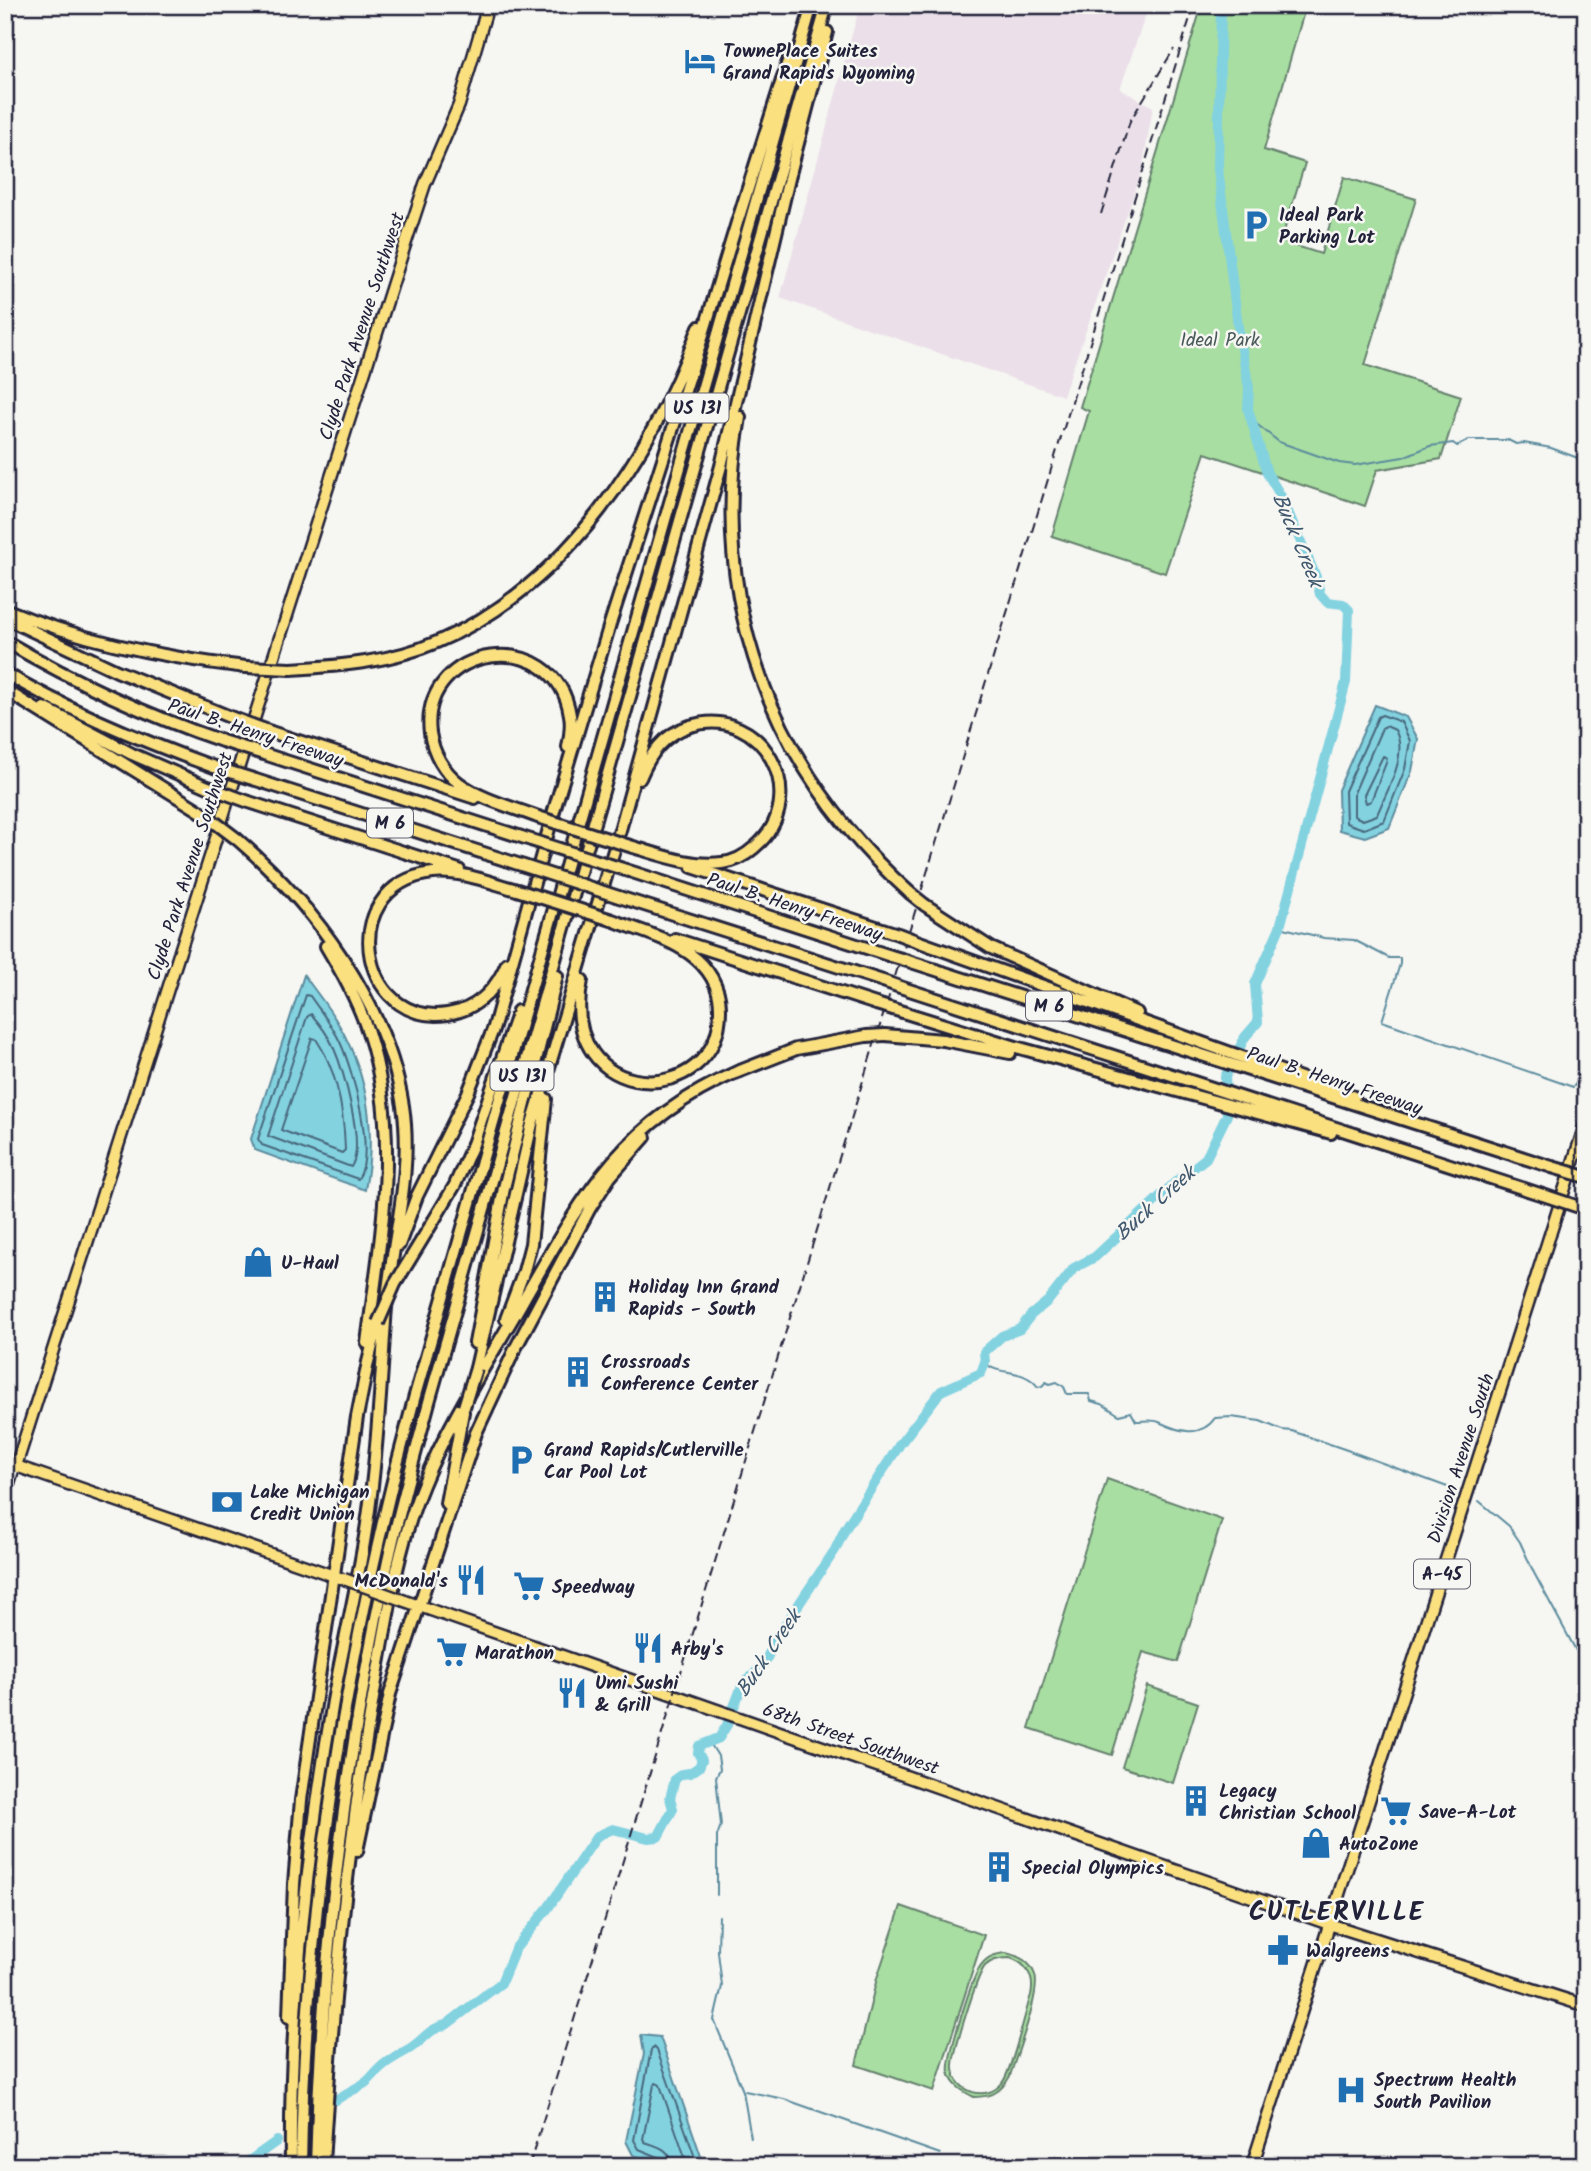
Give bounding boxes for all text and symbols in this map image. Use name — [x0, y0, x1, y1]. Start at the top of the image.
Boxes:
place label: TownePlace Suites Grand Rapids Wyoming — [723, 37, 915, 89]
hotel icon: TownePlace Suites Grand Rapids Wyoming — [683, 44, 717, 78]
place label: Ideal Park Parking Lot — [1279, 201, 1375, 253]
street label: Clyde Park Avenue Southwest — [312, 208, 414, 445]
parking icon: Ideal Park Parking Lot — [1239, 208, 1273, 242]
park label: Ideal Park — [1180, 326, 1260, 356]
road number: US 131 — [666, 394, 728, 422]
water label: Buck Creek — [1262, 488, 1332, 596]
street label: Paul B. Henry Freeway — [164, 691, 348, 777]
street label: Clyde Park Avenue Southwest — [140, 748, 242, 985]
road number: M 6 — [367, 808, 413, 838]
street label: Paul B. Henry Freeway — [703, 865, 887, 951]
road number: M 6 — [1026, 992, 1072, 1021]
street label: Paul B. Henry Freeway — [1243, 1039, 1427, 1125]
road number: US 131 — [490, 1062, 554, 1091]
water label: Buck Creek — [1108, 1156, 1206, 1250]
shop icon: U-Haul — [241, 1245, 275, 1279]
place label: U-Haul — [281, 1249, 340, 1279]
place label: Holiday Inn Grand Rapids - South — [628, 1273, 780, 1325]
building icon: Holiday Inn Grand Rapids - South — [588, 1280, 622, 1314]
place label: Crossroads Conference Center — [601, 1348, 759, 1400]
building icon: Crossroads Conference Center — [561, 1355, 595, 1389]
street label: Division Avenue South — [1420, 1370, 1504, 1548]
place label: Grand Rapids/Cutlerville Car Pool Lot — [544, 1436, 744, 1488]
parking icon: Grand Rapids/Cutlerville Car Pool Lot — [504, 1443, 538, 1477]
place label: Lake Michigan Credit Union — [250, 1478, 370, 1530]
bank icon: Lake Michigan Credit Union — [210, 1485, 244, 1519]
road number: A-45 — [1414, 1560, 1470, 1588]
restaurant icon: McDonald's — [454, 1563, 488, 1597]
place label: McDonald's — [354, 1567, 448, 1597]
supermarket icon: Speedway — [512, 1569, 546, 1603]
place label: Speedway — [552, 1573, 635, 1603]
water label: Buck Creek — [728, 1601, 812, 1704]
restaurant icon: Arby's — [631, 1631, 665, 1665]
supermarket icon: Marathon — [435, 1635, 469, 1669]
place label: Arby's — [671, 1635, 724, 1665]
place label: Marathon — [475, 1639, 554, 1669]
place label: Umi Sushi & Grill — [595, 1669, 679, 1721]
restaurant icon: Umi Sushi & Grill — [555, 1676, 589, 1710]
street label: 68th Street Southwest — [758, 1696, 943, 1784]
place label: Legacy Christian School — [1219, 1777, 1357, 1829]
building icon: Legacy Christian School — [1179, 1784, 1213, 1818]
supermarket icon: Save-A-Lot — [1379, 1794, 1413, 1828]
place label: Save-A-Lot — [1419, 1798, 1517, 1828]
shop icon: AutoZone — [1299, 1826, 1333, 1860]
place label: AutoZone — [1339, 1830, 1418, 1860]
building icon: Special Olympics — [982, 1850, 1016, 1884]
place label: Special Olympics — [1022, 1854, 1164, 1884]
district label: CUTLERVILLE — [1249, 1892, 1425, 1934]
pharmacy icon: Walgreens — [1266, 1933, 1300, 1967]
place label: Walgreens — [1306, 1937, 1390, 1967]
place label: Spectrum Health South Pavilion — [1374, 2066, 1517, 2118]
hospital icon: Spectrum Health South Pavilion — [1334, 2073, 1368, 2107]

